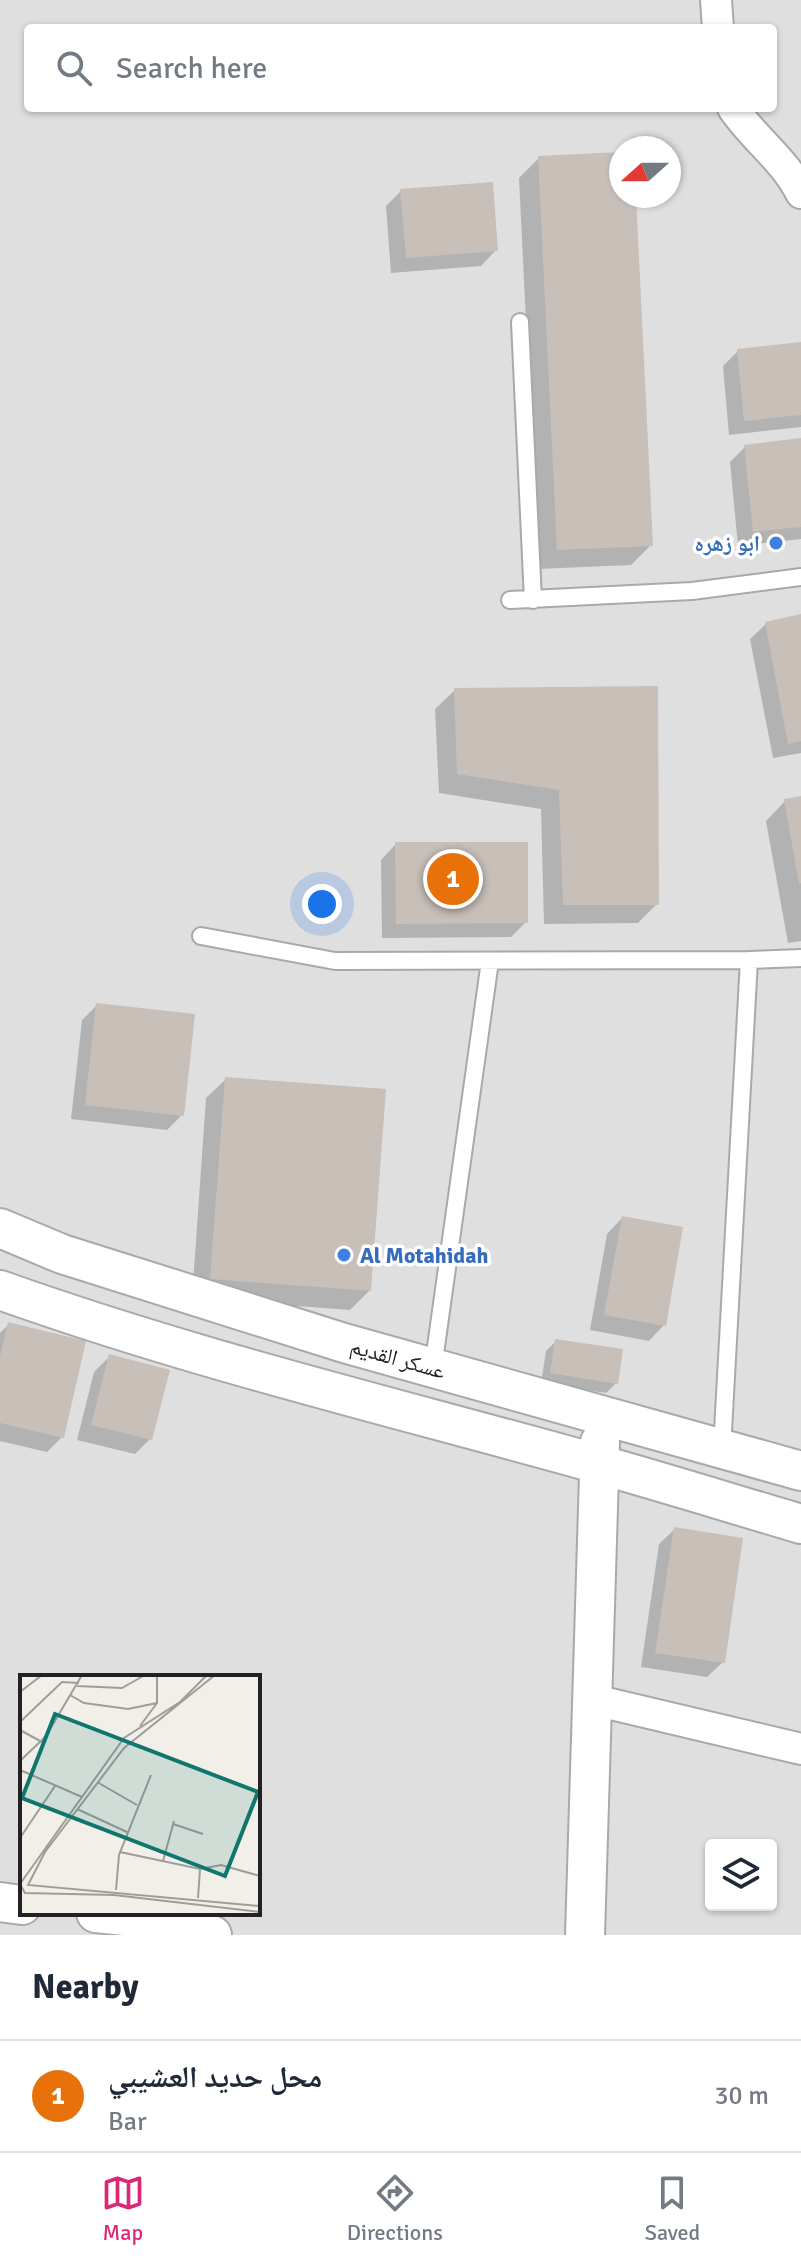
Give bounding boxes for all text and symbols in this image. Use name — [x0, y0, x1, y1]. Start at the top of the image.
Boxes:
search box — [24, 24, 777, 112]
icon: search — [52, 46, 96, 90]
text: Search here — [116, 50, 267, 87]
north arrow — [609, 136, 681, 208]
place label: ابو زهره — [694, 530, 760, 557]
marker: ابو زهره — [767, 534, 785, 552]
pin: 1 — [427, 849, 479, 909]
your location — [302, 884, 342, 924]
place label: Al Motahidah — [360, 1242, 489, 1269]
marker: Al Motahidah — [335, 1246, 353, 1264]
street label: عسكر القديم — [347, 1332, 448, 1386]
inset map — [20, 1675, 260, 1915]
map controls — [705, 1839, 777, 1911]
button: layers — [705, 1839, 777, 1911]
text: Nearby — [32, 1966, 139, 2008]
text: محل حديد العشيبي — [108, 2059, 322, 2096]
text: 1 — [51, 2080, 65, 2112]
text: 30 m — [714, 2080, 769, 2112]
text: Bar — [108, 2106, 146, 2138]
tab: Map — [101, 2171, 145, 2246]
tab: Directions — [347, 2171, 443, 2246]
tab: Saved — [645, 2171, 700, 2246]

